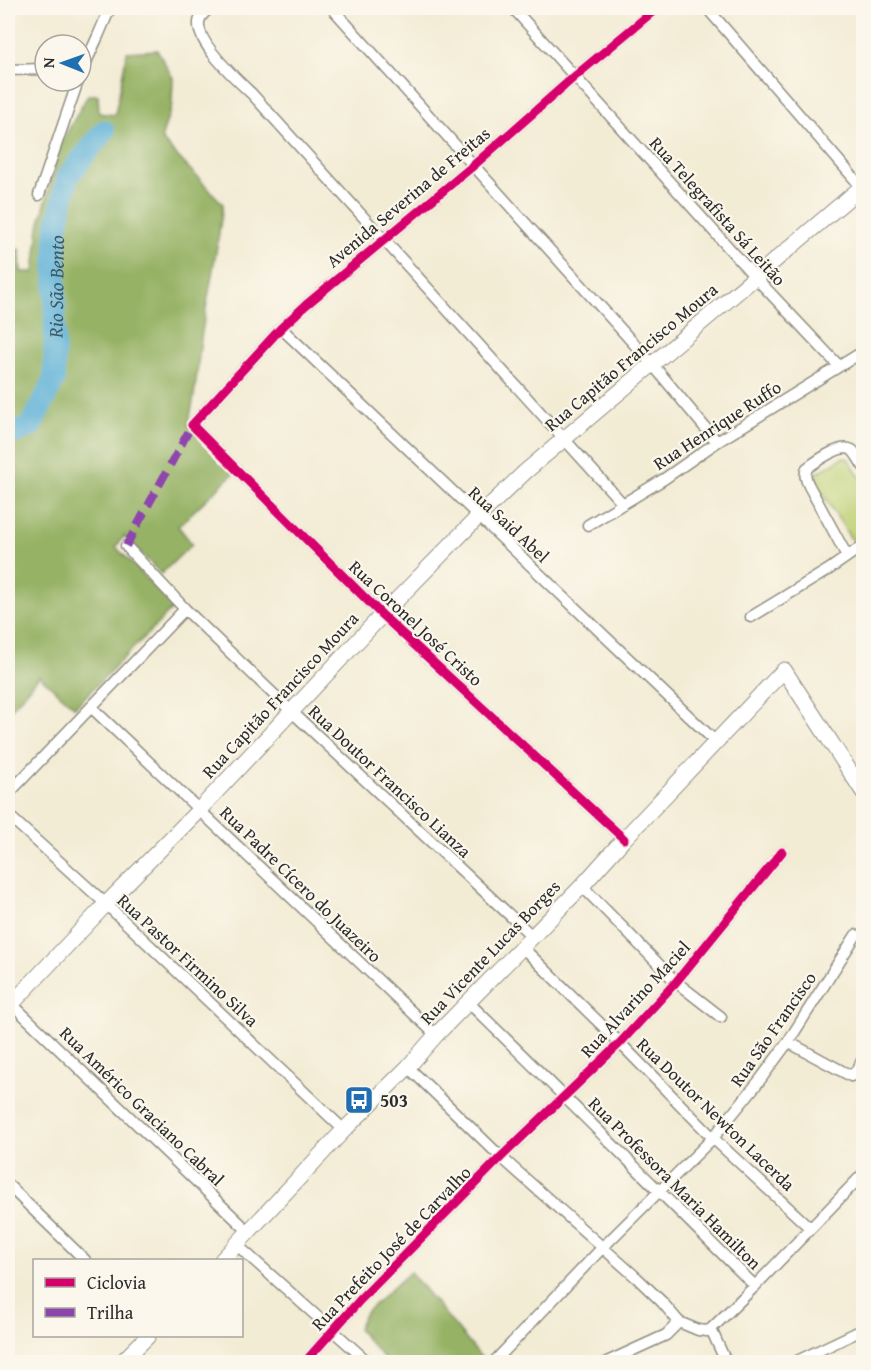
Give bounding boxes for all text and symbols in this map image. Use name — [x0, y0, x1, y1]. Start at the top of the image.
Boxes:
north arrow — [33, 33, 93, 93]
text: N — [36, 57, 60, 68]
street label: Avenida Severina de Freitas — [320, 120, 496, 274]
street label: Rua Telegrafista Sá Leitão — [643, 130, 793, 292]
water label: Rio São Bento — [40, 235, 70, 339]
street label: Rua Capitão Francisco Moura — [538, 276, 724, 438]
street label: Rua Henrique Ruffo — [648, 373, 786, 477]
street label: Rua Said Abel — [462, 479, 556, 569]
street label: Rua Coronel José Cristo — [343, 554, 489, 692]
street label: Rua Capitão Francisco Moura — [195, 605, 365, 784]
street label: Rua Doutor Francisco Lianza — [302, 698, 478, 864]
street label: Rua Padre Cícero do Juazeiro — [214, 799, 388, 969]
street label: Rua Vicente Lucas Borges — [414, 873, 566, 1031]
street label: Rua Pastor Firmino Silva — [111, 887, 265, 1033]
street label: Rua Alvarino Maciel — [574, 935, 696, 1063]
street label: Rua São Francisco — [723, 966, 823, 1092]
street label: Rua Américo Graciano Cabral — [54, 1020, 230, 1192]
street label: Rua Doutor Newton Lacerda — [631, 1031, 802, 1197]
bus stop icon: 503 — [343, 1084, 375, 1116]
place label: 503 — [380, 1087, 408, 1114]
street label: Rua Professora Maria Hamilton — [582, 1090, 768, 1276]
street label: Rua Prefeito José de Carvalho — [305, 1159, 477, 1337]
legend — [33, 1259, 243, 1337]
text: Ciclovia — [87, 1269, 146, 1296]
text: Trilha — [87, 1299, 134, 1326]

